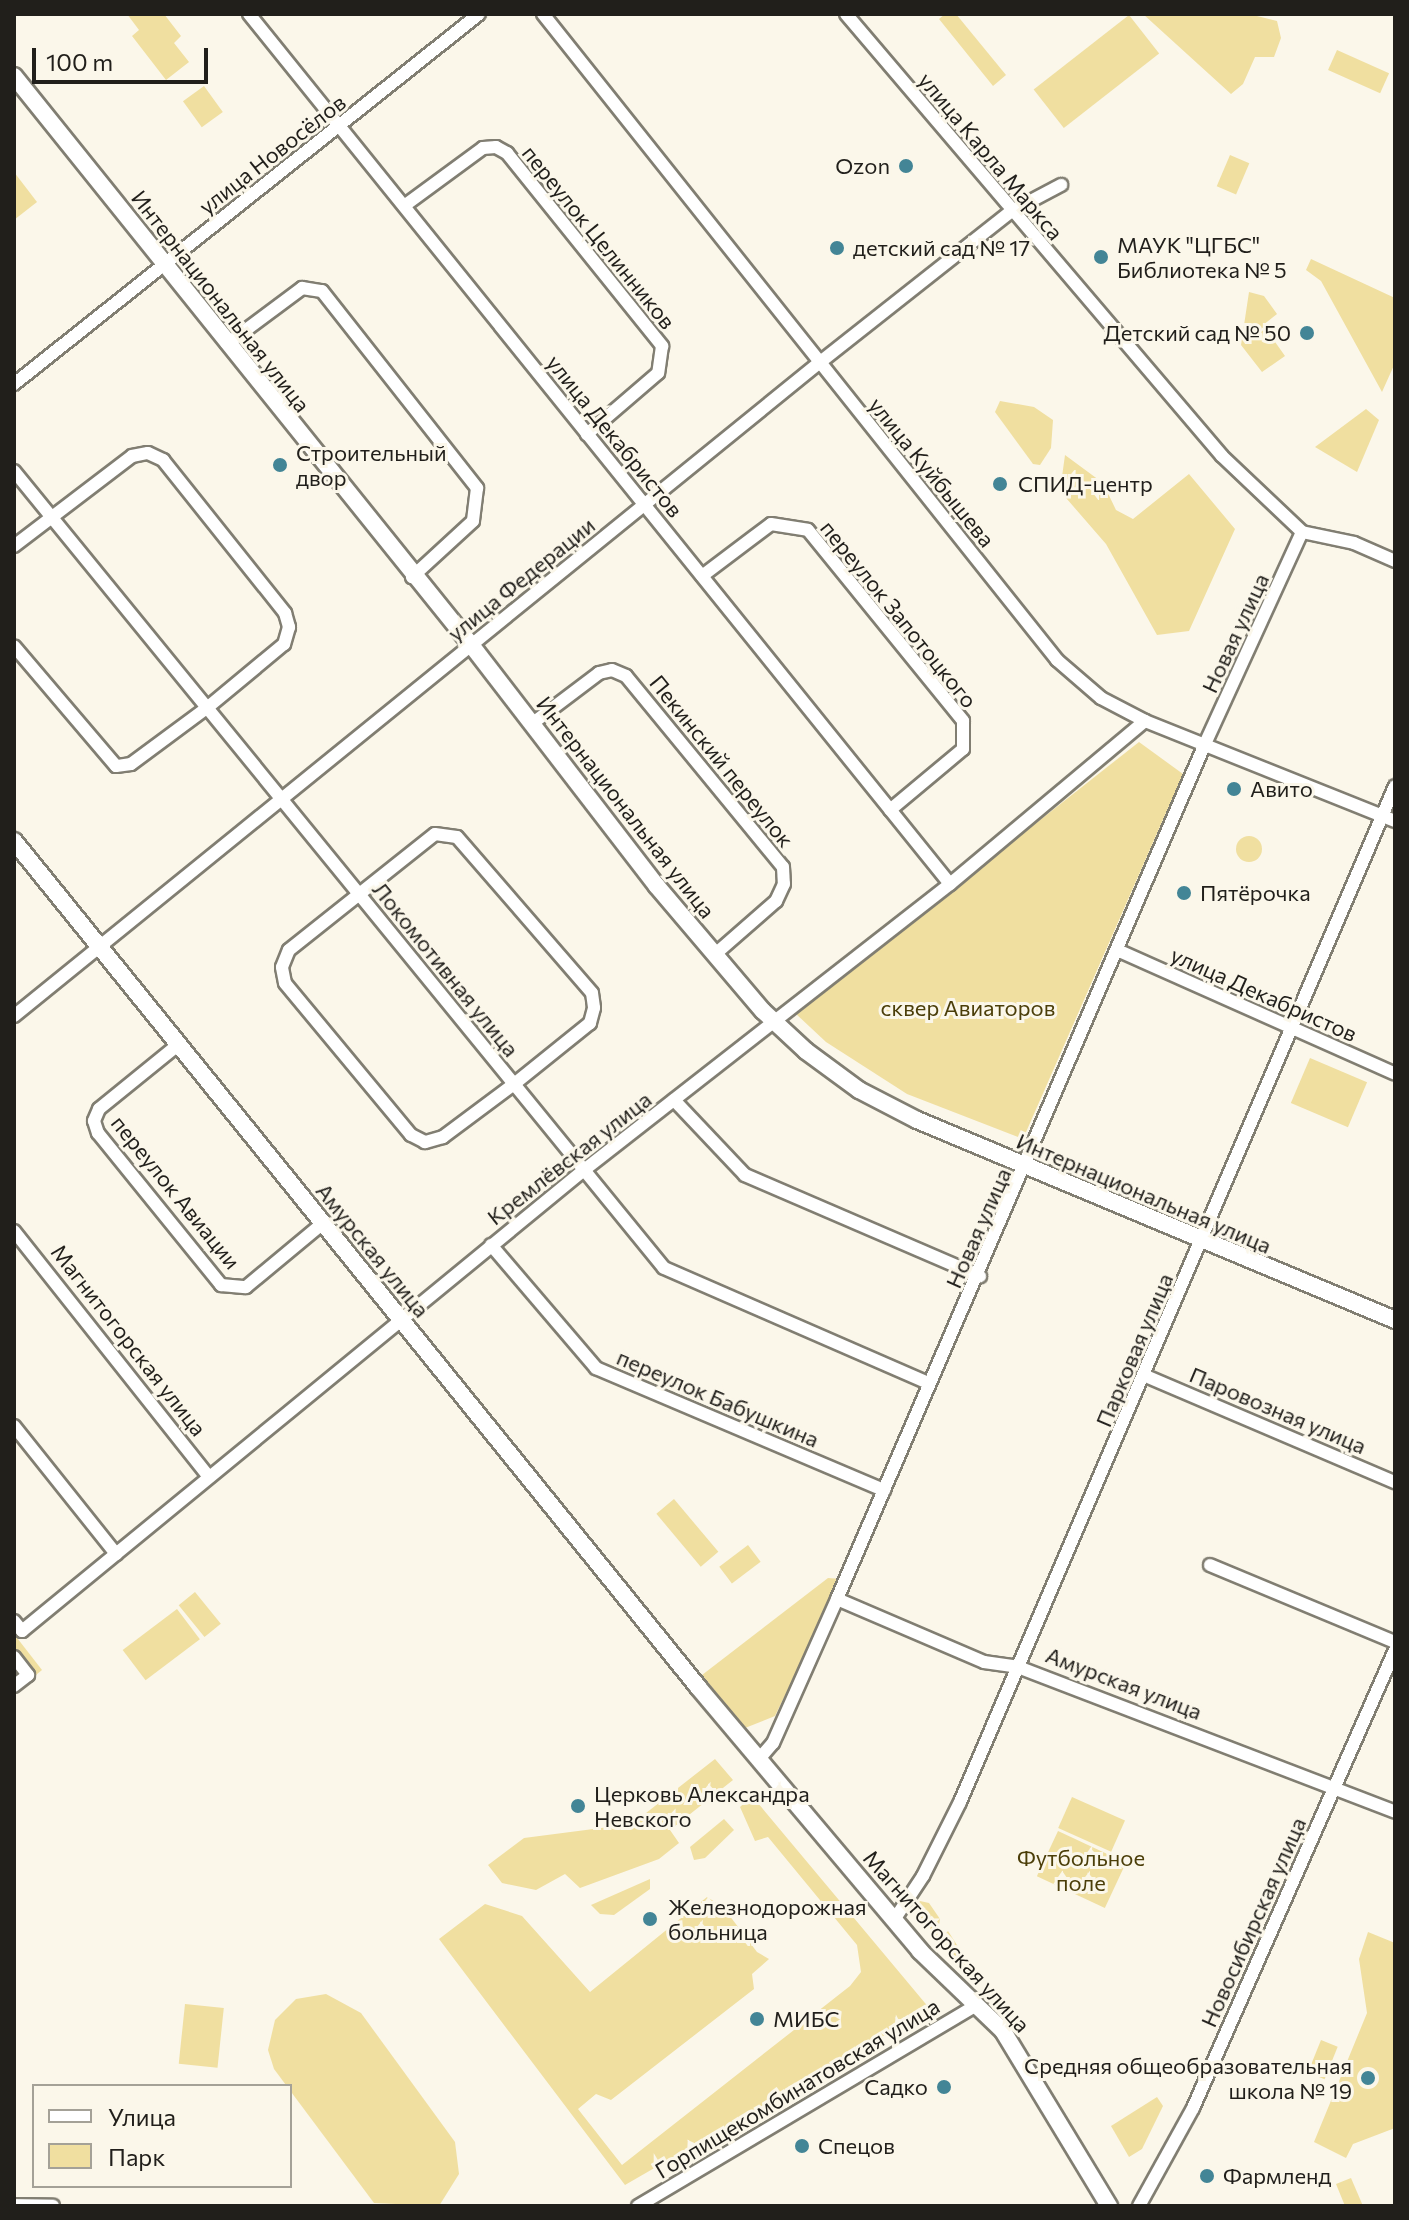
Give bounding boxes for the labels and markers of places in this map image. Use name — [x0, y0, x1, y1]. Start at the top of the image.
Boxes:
place label: Ozon — [835, 153, 890, 179]
marker: Ozon — [897, 157, 915, 175]
place label: МАУК "ЦГБС" Библиотека № 5 — [1117, 231, 1287, 282]
place label: детский сад № 17 — [853, 235, 1030, 261]
marker: детский сад № 17 — [828, 239, 846, 257]
marker: МАУК "ЦГБС" Библиотека № 5 — [1092, 248, 1110, 266]
place label: Детский сад № 50 — [1103, 320, 1291, 346]
marker: Детский сад № 50 — [1298, 324, 1316, 342]
place label: Строительный двор — [296, 439, 447, 490]
marker: Строительный двор — [271, 456, 289, 474]
place label: СПИД-центр — [1018, 471, 1153, 497]
marker: СПИД-центр — [989, 473, 1011, 495]
place label: Авито — [1250, 776, 1313, 802]
marker: Авито — [1225, 780, 1243, 798]
place label: Пятёрочка — [1200, 880, 1311, 906]
marker: Пятёрочка — [1175, 884, 1193, 902]
place label: Церковь Александра Невского — [594, 1780, 810, 1832]
marker: Церковь Александра Невского — [569, 1797, 587, 1815]
place label: Железнодорожная больница — [668, 1893, 866, 1944]
marker: Железнодорожная больница — [639, 1908, 661, 1930]
place label: МИБС — [773, 2006, 840, 2032]
marker: МИБС — [748, 2010, 766, 2028]
place label: Средняя общеобразовательная школа № 19 — [1024, 2052, 1352, 2104]
marker: Средняя общеобразовательная школа № 19 — [1359, 2069, 1377, 2087]
place label: Садко — [864, 2074, 928, 2100]
marker: Садко — [935, 2078, 953, 2096]
place label: Спецов — [818, 2133, 895, 2159]
marker: Спецов — [793, 2137, 811, 2155]
place label: Фармленд — [1223, 2163, 1331, 2189]
marker: Фармленд — [1198, 2167, 1216, 2185]

